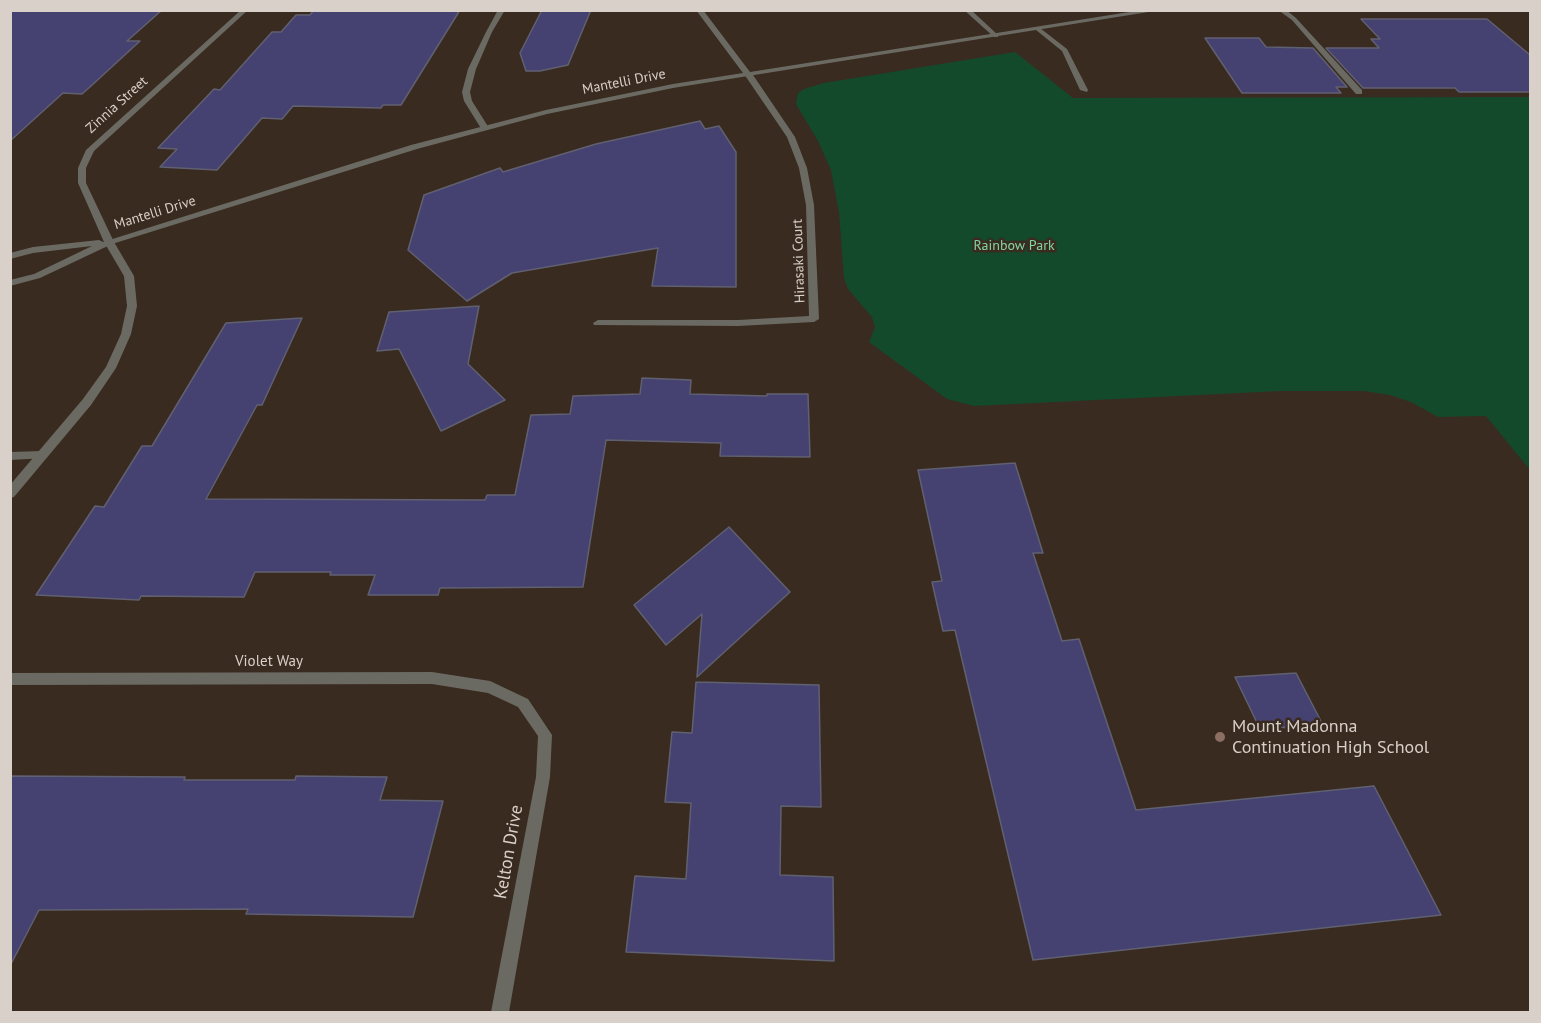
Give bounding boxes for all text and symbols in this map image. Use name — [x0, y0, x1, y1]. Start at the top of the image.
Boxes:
street label: Mantelli Drive — [581, 66, 667, 98]
street label: Zinnia Street — [83, 73, 151, 137]
street label: Mantelli Drive — [112, 193, 198, 233]
street label: Hirasaki Court — [789, 219, 809, 303]
park label: Rainbow Park — [973, 238, 1055, 254]
street label: Violet Way — [235, 653, 303, 671]
place label: Mount Madonna Continuation High School — [1232, 716, 1429, 758]
marker: Mount Madonna Continuation High School — [1213, 730, 1227, 744]
street label: Kelton Drive — [490, 803, 528, 901]

